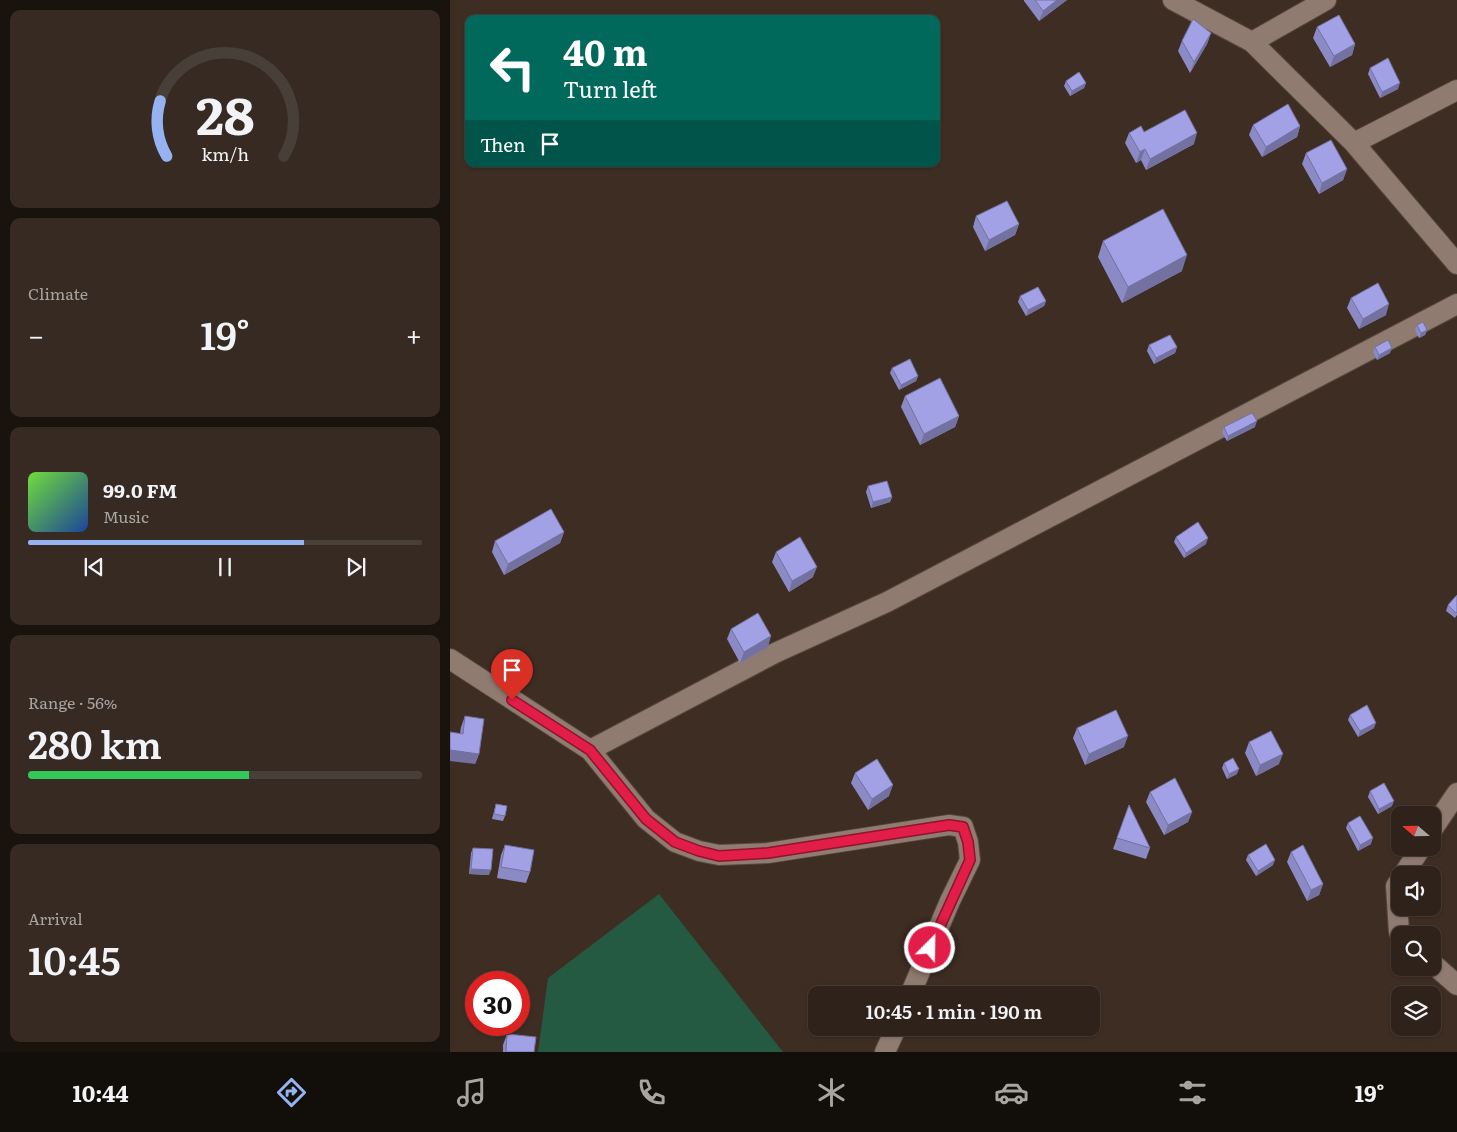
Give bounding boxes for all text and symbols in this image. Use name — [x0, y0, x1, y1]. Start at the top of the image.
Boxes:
text: 40 m — [563, 25, 648, 77]
icon: left — [480, 35, 545, 100]
text: Turn left — [563, 72, 657, 105]
text: 28 — [196, 74, 254, 151]
text: Then — [480, 130, 526, 158]
icon: arrive — [536, 130, 564, 158]
text: km/h — [201, 140, 249, 167]
text: Climate — [28, 281, 88, 305]
text: 19° — [200, 305, 250, 362]
text: − — [28, 313, 44, 355]
text: + — [406, 313, 422, 355]
text: 99.0 FM — [103, 476, 177, 504]
text: Music — [103, 504, 149, 528]
icon: previous — [80, 553, 108, 581]
icon: pause — [211, 553, 239, 581]
icon: next — [342, 553, 370, 581]
pin — [491, 649, 533, 700]
icon: arrive — [498, 656, 526, 684]
text: Range · 56% — [28, 690, 117, 714]
text: 280 km — [28, 714, 162, 771]
north arrow — [1391, 806, 1441, 856]
map controls — [1391, 806, 1441, 1036]
button: sound — [1391, 866, 1441, 916]
text: Arrival — [28, 906, 83, 930]
position arrow — [903, 921, 955, 973]
button: search — [1391, 926, 1441, 976]
text: 10:45 — [28, 930, 121, 987]
speed limit sign: 30 — [465, 971, 530, 1036]
button: layers — [1391, 986, 1441, 1036]
text: 10:45 · 1 min · 190 m — [866, 997, 1042, 1025]
icon: directions — [274, 1075, 309, 1110]
icon: music — [454, 1075, 489, 1110]
icon: phone — [634, 1075, 669, 1110]
icon: climate — [814, 1075, 849, 1110]
icon: car — [994, 1075, 1029, 1110]
icon: filters — [1175, 1075, 1210, 1110]
text: 10:44 — [73, 1076, 129, 1109]
text: 19° — [1355, 1076, 1384, 1109]

